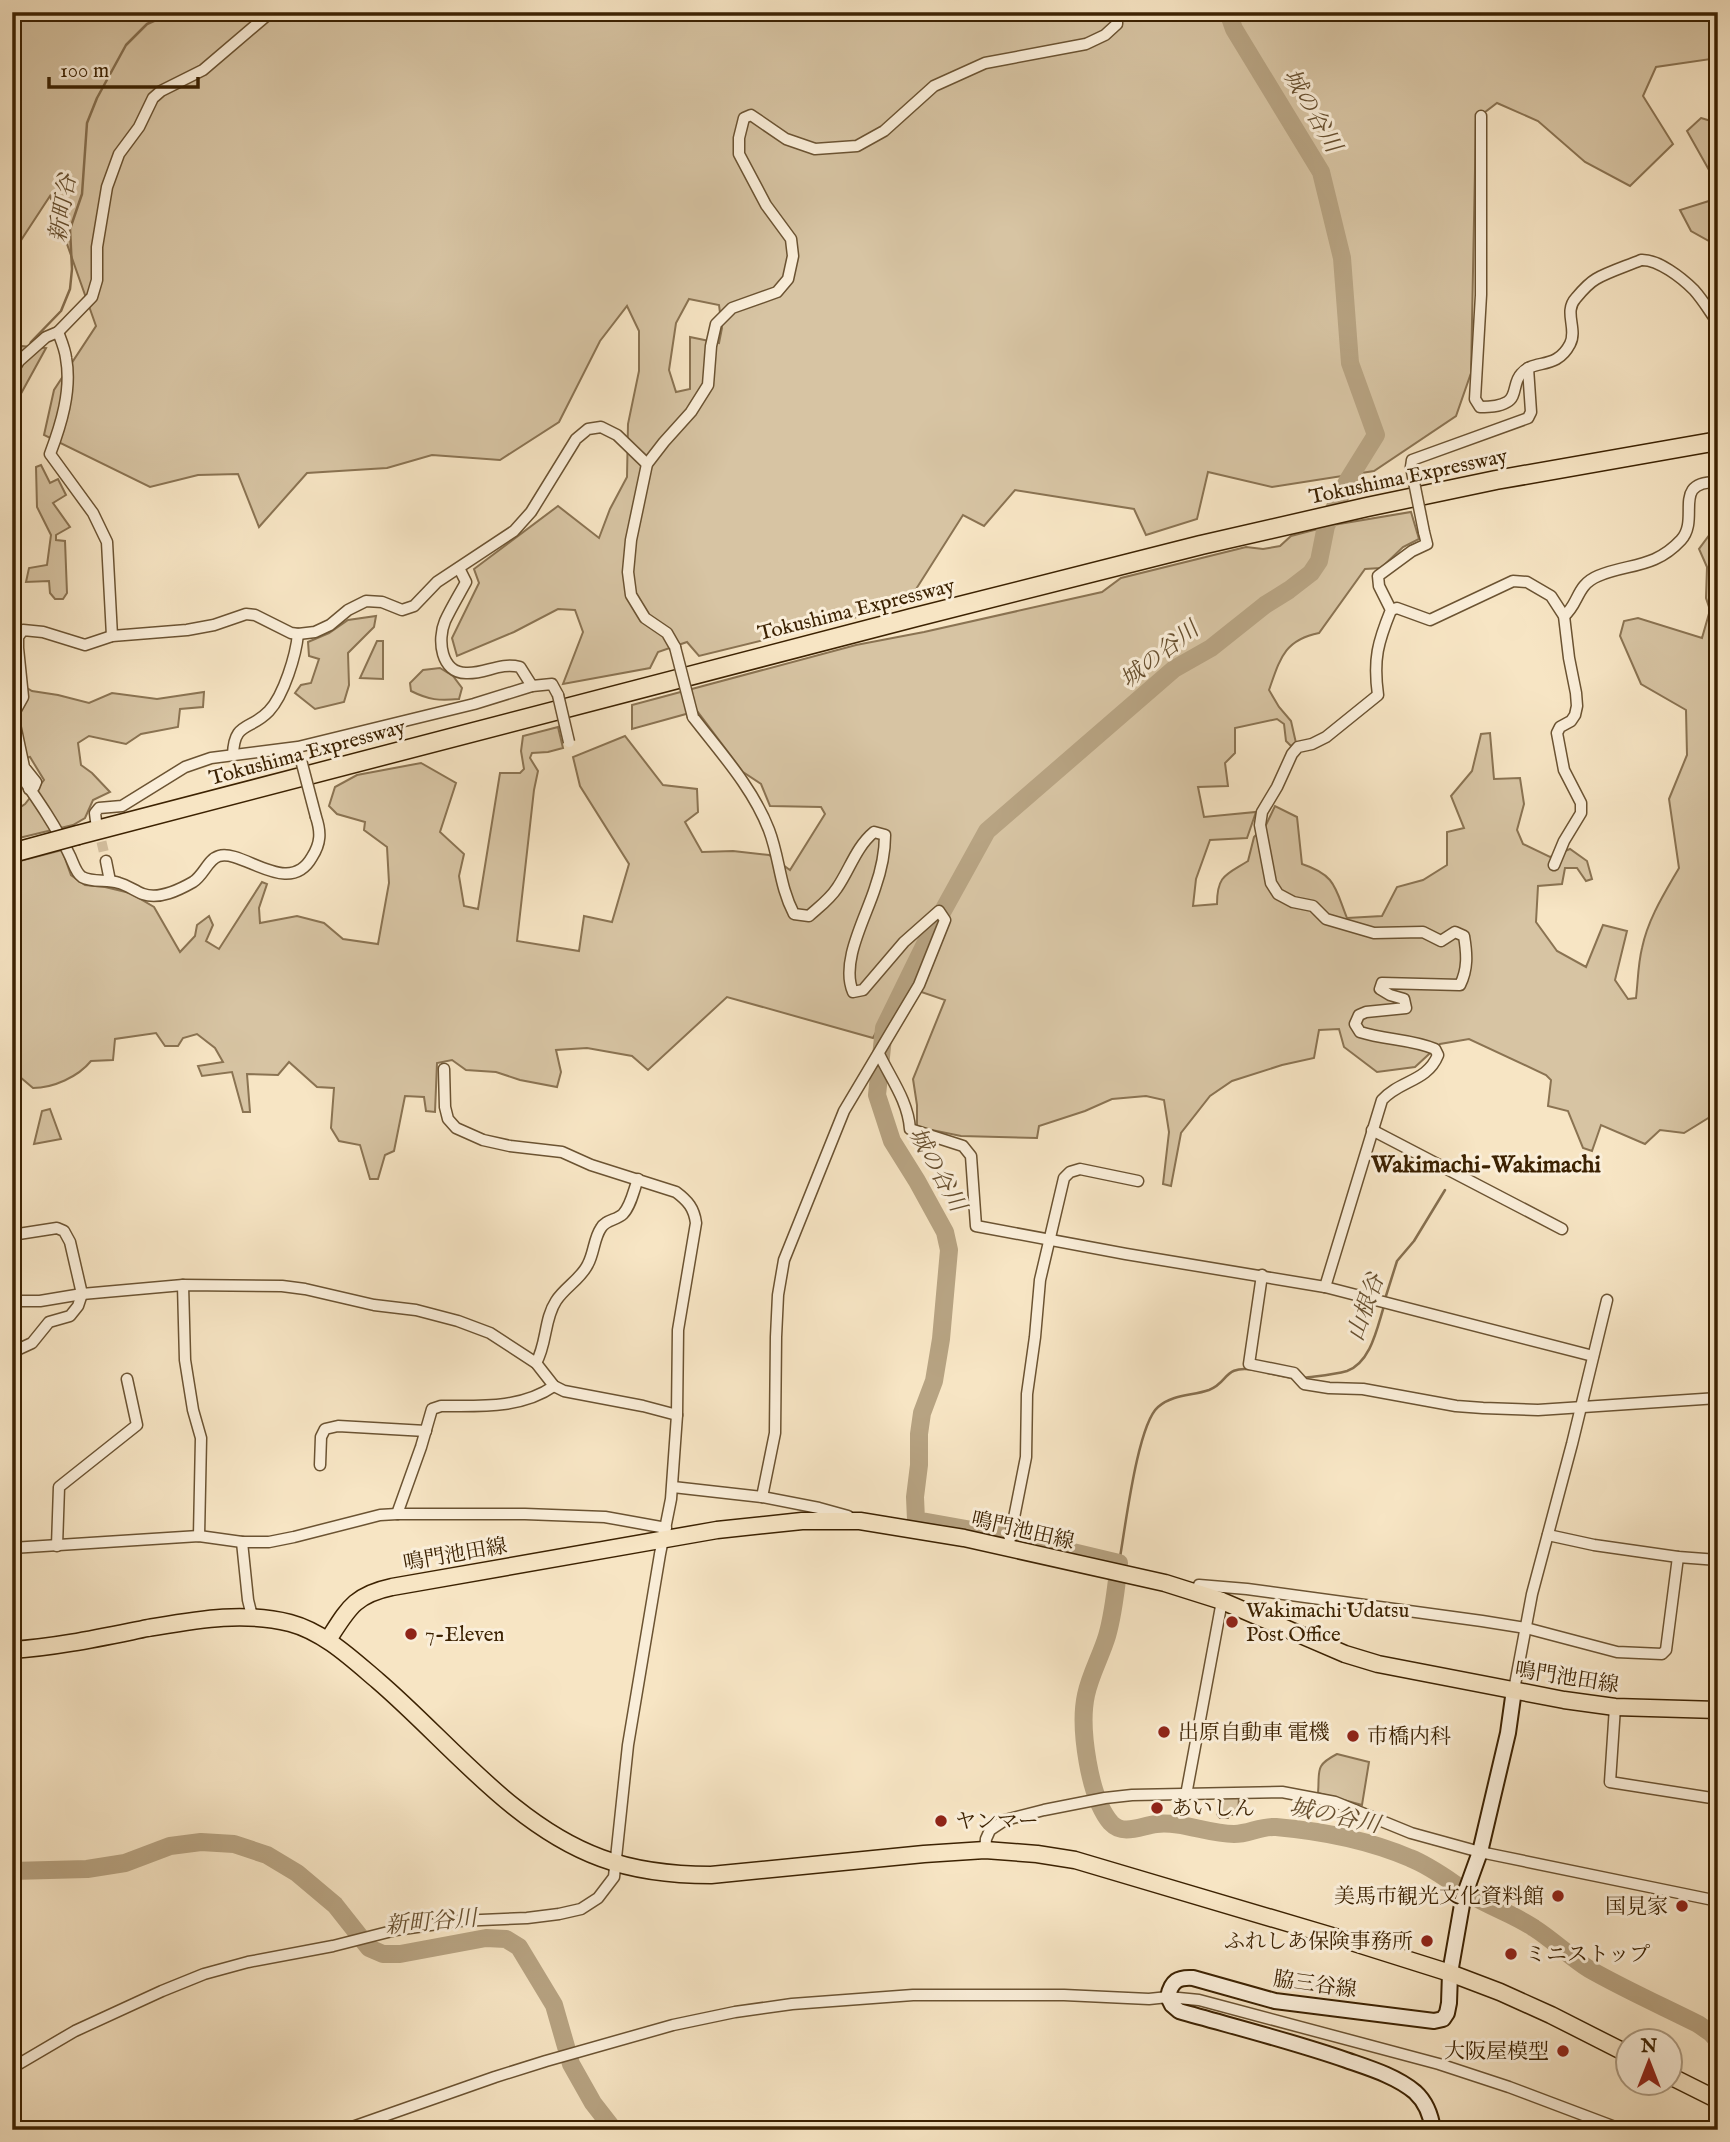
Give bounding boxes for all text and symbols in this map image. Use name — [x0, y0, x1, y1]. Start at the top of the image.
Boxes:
scale bar — [49, 46, 198, 90]
text: 100 m — [60, 58, 109, 85]
water label: 城の谷川 — [1276, 64, 1349, 160]
water label: 新町谷 — [44, 170, 84, 245]
street label: Tokushima Expressway — [1307, 443, 1511, 512]
street label: Tokushima Expressway — [755, 573, 958, 648]
water label: 城の谷川 — [1115, 614, 1207, 695]
street label: Tokushima Expressway — [206, 714, 409, 793]
water label: 城の谷川 — [902, 1122, 973, 1220]
district label: Wakimachi-Wakimachi — [1370, 1150, 1602, 1181]
water label: 山根谷 — [1341, 1268, 1392, 1345]
street label: 鳴門池田線 — [968, 1506, 1077, 1556]
street label: 鳴門池田線 — [401, 1533, 509, 1578]
place label: Wakimachi Udatsu Post Office — [1246, 1598, 1409, 1649]
marker: Wakimachi Udatsu Post Office — [1224, 1614, 1240, 1630]
place label: 7-Eleven — [425, 1622, 504, 1649]
marker: 7-Eleven — [403, 1626, 419, 1642]
street label: 鳴門池田線 — [1513, 1657, 1621, 1700]
place label: 出原自動車 電機 — [1178, 1720, 1330, 1747]
marker: 出原自動車 電機 — [1156, 1724, 1172, 1740]
place label: 市橋内科 — [1367, 1724, 1451, 1751]
marker: 市橋内科 — [1345, 1728, 1361, 1744]
water label: 城の谷川 — [1287, 1793, 1386, 1841]
place label: あいしん — [1171, 1796, 1255, 1823]
marker: あいしん — [1149, 1800, 1165, 1816]
place label: ヤンマー — [955, 1809, 1039, 1836]
marker: ヤンマー — [933, 1813, 949, 1829]
place label: 美馬市観光文化資料館 — [1334, 1884, 1544, 1911]
marker: 美馬市観光文化資料館 — [1550, 1888, 1566, 1904]
place label: 国見家 — [1605, 1894, 1668, 1921]
marker: 国見家 — [1674, 1898, 1690, 1914]
water label: 新町谷川 — [384, 1904, 481, 1941]
place label: ふれしあ保険事務所 — [1224, 1929, 1413, 1956]
marker: ふれしあ保険事務所 — [1419, 1933, 1435, 1949]
place label: ミニストップ — [1525, 1942, 1650, 1969]
marker: ミニストップ — [1503, 1946, 1519, 1962]
street label: 脇三谷線 — [1271, 1966, 1358, 2005]
north arrow — [1614, 2026, 1684, 2096]
text: N — [1640, 2035, 1658, 2059]
place label: 大阪屋模型 — [1444, 2039, 1549, 2066]
marker: 大阪屋模型 — [1555, 2043, 1571, 2059]

